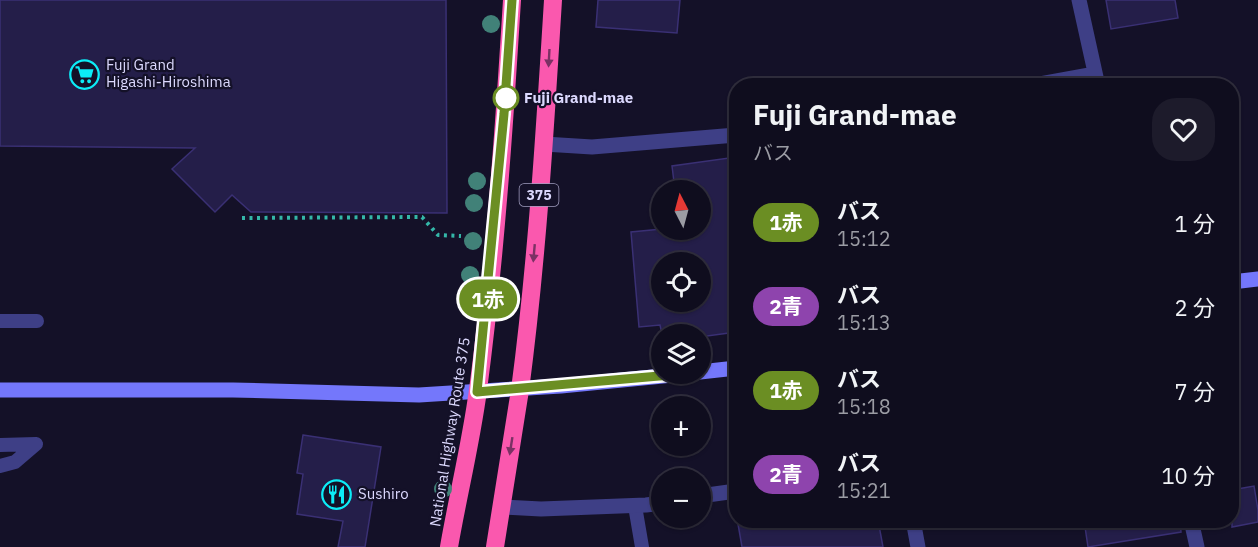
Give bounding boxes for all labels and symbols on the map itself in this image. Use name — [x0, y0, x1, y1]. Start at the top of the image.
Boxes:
one-way arrow — [544, 49, 554, 68]
place label: Fuji Grand Higashi-Hiroshima — [106, 55, 231, 91]
supermarket icon: Fuji Grand Higashi-Hiroshima — [69, 58, 101, 90]
marker: Fuji Grand-mae — [493, 85, 519, 111]
place label: Fuji Grand-mae — [524, 88, 633, 107]
north arrow — [651, 180, 711, 240]
road number: 375 — [520, 184, 558, 206]
one-way arrow — [529, 243, 539, 262]
line badge: 1赤 — [461, 280, 515, 318]
street label: National Highway Route 375 — [425, 336, 474, 528]
one-way arrow — [506, 437, 515, 456]
restaurant icon: Sushiro — [321, 478, 353, 510]
place label: Sushiro — [358, 484, 409, 503]

